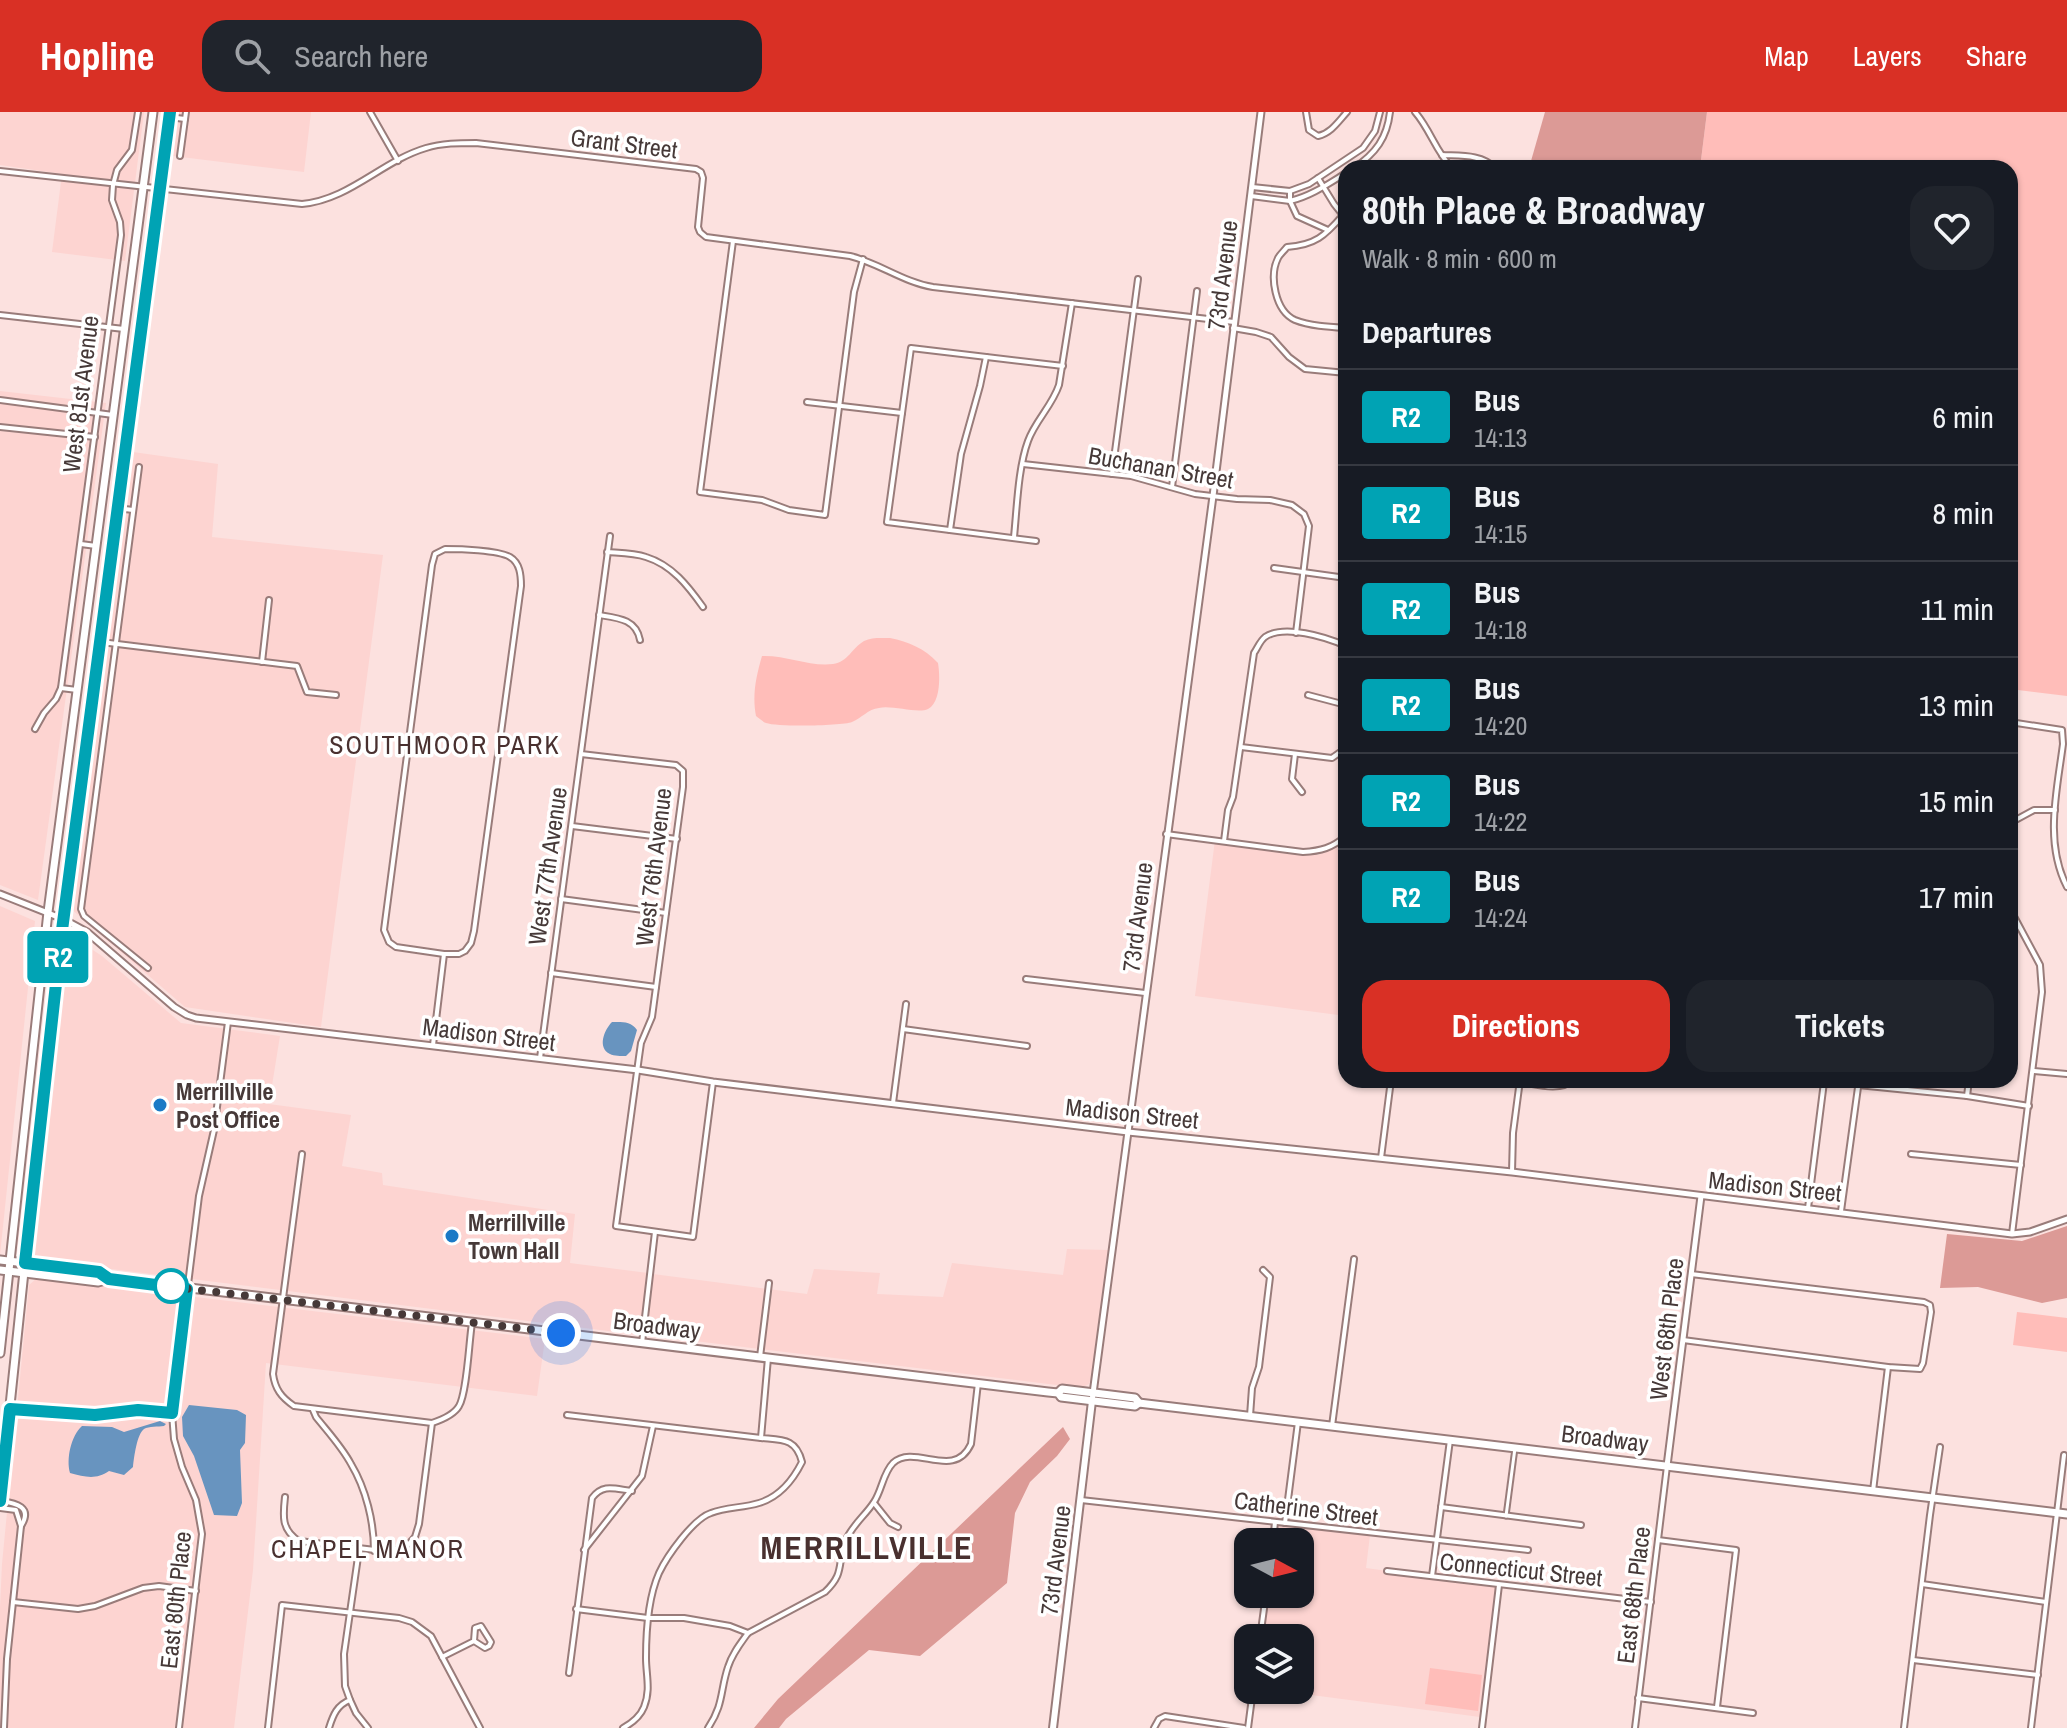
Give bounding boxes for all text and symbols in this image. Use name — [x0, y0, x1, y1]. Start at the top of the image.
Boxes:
search box — [202, 20, 762, 92]
text: Hopline — [40, 31, 154, 82]
icon: search — [230, 34, 274, 78]
text: Search here — [294, 36, 428, 76]
text: Map — [1764, 37, 1809, 75]
text: Layers — [1853, 37, 1922, 75]
text: Share — [1966, 37, 2027, 75]
street label: Grant Street — [569, 121, 680, 165]
text: 80th Place & Broadway — [1362, 185, 1705, 236]
button: heart — [1910, 186, 1994, 270]
street label: 73rd Avenue — [1199, 218, 1245, 332]
text: Walk · 8 min · 600 m — [1362, 241, 1557, 276]
text: Departures — [1362, 312, 1492, 352]
street label: West 81st Avenue — [54, 314, 106, 474]
text: Bus — [1474, 380, 1520, 420]
text: 6 min — [1932, 397, 1994, 437]
text: R2 — [1391, 398, 1421, 436]
text: 14:13 — [1474, 420, 1527, 455]
street label: Buchanan Street — [1086, 439, 1236, 496]
text: Bus — [1474, 476, 1520, 516]
text: 8 min — [1932, 493, 1994, 533]
text: R2 — [1391, 494, 1421, 532]
text: 14:15 — [1474, 516, 1527, 551]
text: Bus — [1474, 572, 1520, 612]
text: 11 min — [1921, 589, 1994, 629]
text: R2 — [1391, 590, 1421, 628]
text: 14:18 — [1474, 612, 1527, 647]
text: Bus — [1474, 668, 1520, 708]
text: 13 min — [1919, 685, 1994, 725]
text: R2 — [1391, 686, 1421, 724]
text: 14:20 — [1474, 708, 1527, 743]
district label: SOUTHMOOR PARK — [329, 727, 561, 762]
text: Bus — [1474, 764, 1520, 804]
text: 15 min — [1919, 781, 1994, 821]
text: R2 — [1391, 782, 1421, 820]
street label: West 77th Avenue — [520, 785, 574, 947]
street label: West 76th Avenue — [627, 786, 679, 948]
text: 14:22 — [1474, 804, 1527, 839]
street label: 73rd Avenue — [1114, 860, 1160, 974]
text: Bus — [1474, 860, 1520, 900]
text: 17 min — [1919, 877, 1994, 917]
text: R2 — [1391, 878, 1421, 916]
text: 14:24 — [1474, 900, 1527, 935]
line badge: R2 — [22, 931, 94, 983]
text: R2 — [43, 938, 73, 976]
button: Directions — [1362, 980, 1670, 1072]
button: Tickets — [1686, 980, 1994, 1072]
street label: Madison Street — [421, 1010, 558, 1058]
place label: Merrillville Post Office — [176, 1075, 280, 1135]
street label: Madison Street — [1064, 1090, 1201, 1136]
marker: Merrillville Post Office — [151, 1096, 169, 1114]
street label: Madison Street — [1707, 1163, 1844, 1209]
place label: Merrillville Town Hall — [468, 1206, 565, 1266]
marker: Merrillville Town Hall — [443, 1227, 461, 1245]
street label: West 68th Place — [1641, 1256, 1691, 1402]
unlabelled marker — [154, 1269, 188, 1303]
street label: Broadway — [612, 1304, 703, 1346]
your location — [541, 1313, 581, 1353]
street label: Broadway — [1560, 1417, 1651, 1459]
street label: Catherine Street — [1232, 1483, 1380, 1533]
street label: 73rd Avenue — [1032, 1503, 1078, 1617]
street label: East 68th Place — [1609, 1525, 1657, 1665]
district label: MERRILLVILLE — [760, 1526, 974, 1569]
north arrow — [1234, 1528, 1314, 1608]
map controls — [1234, 1528, 1314, 1704]
street label: East 80th Place — [152, 1530, 198, 1670]
district label: CHAPEL MANOR — [271, 1531, 465, 1566]
street label: Connecticut Street — [1438, 1545, 1604, 1593]
button: layers — [1234, 1624, 1314, 1704]

